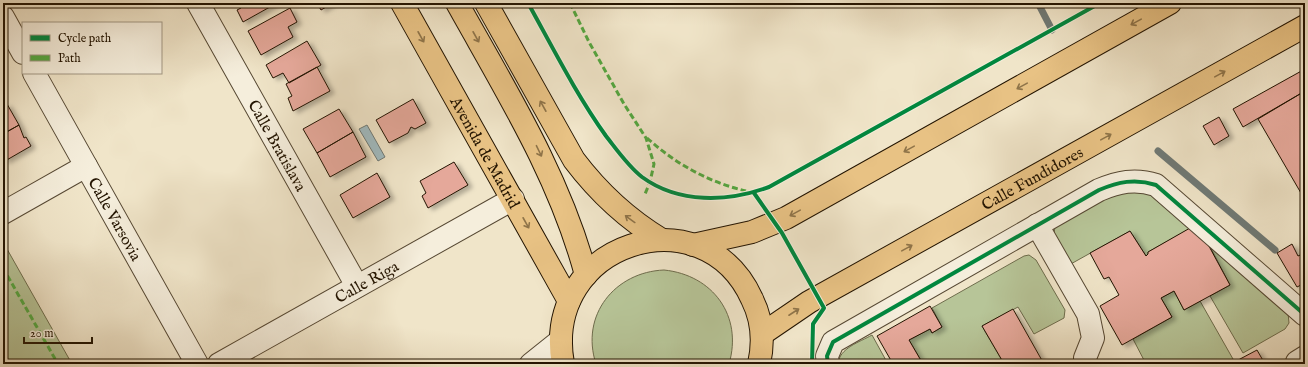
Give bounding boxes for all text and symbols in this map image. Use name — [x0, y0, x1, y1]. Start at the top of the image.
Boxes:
one-way arrow — [1130, 19, 1142, 26]
legend — [22, 22, 162, 74]
text: Cycle path — [58, 31, 112, 47]
one-way arrow — [418, 31, 426, 43]
one-way arrow — [473, 31, 481, 43]
text: Path — [58, 51, 81, 66]
one-way arrow — [1213, 69, 1225, 77]
one-way arrow — [1016, 82, 1028, 90]
street label: Avenida de Madrid — [444, 93, 523, 213]
street label: Calle Bratislava — [242, 97, 310, 195]
one-way arrow — [538, 100, 546, 112]
one-way arrow — [1100, 133, 1112, 141]
street label: Calle Fundidores — [978, 143, 1088, 216]
one-way arrow — [535, 145, 543, 157]
one-way arrow — [903, 146, 915, 154]
street label: Calle Varsovia — [83, 174, 145, 265]
one-way arrow — [790, 209, 802, 217]
one-way arrow — [624, 215, 635, 223]
one-way arrow — [523, 217, 531, 229]
one-way arrow — [901, 244, 913, 252]
street label: Calle Riga — [332, 257, 403, 309]
one-way arrow — [788, 308, 799, 316]
scale bar — [24, 319, 92, 345]
text: 20 m — [30, 326, 53, 341]

